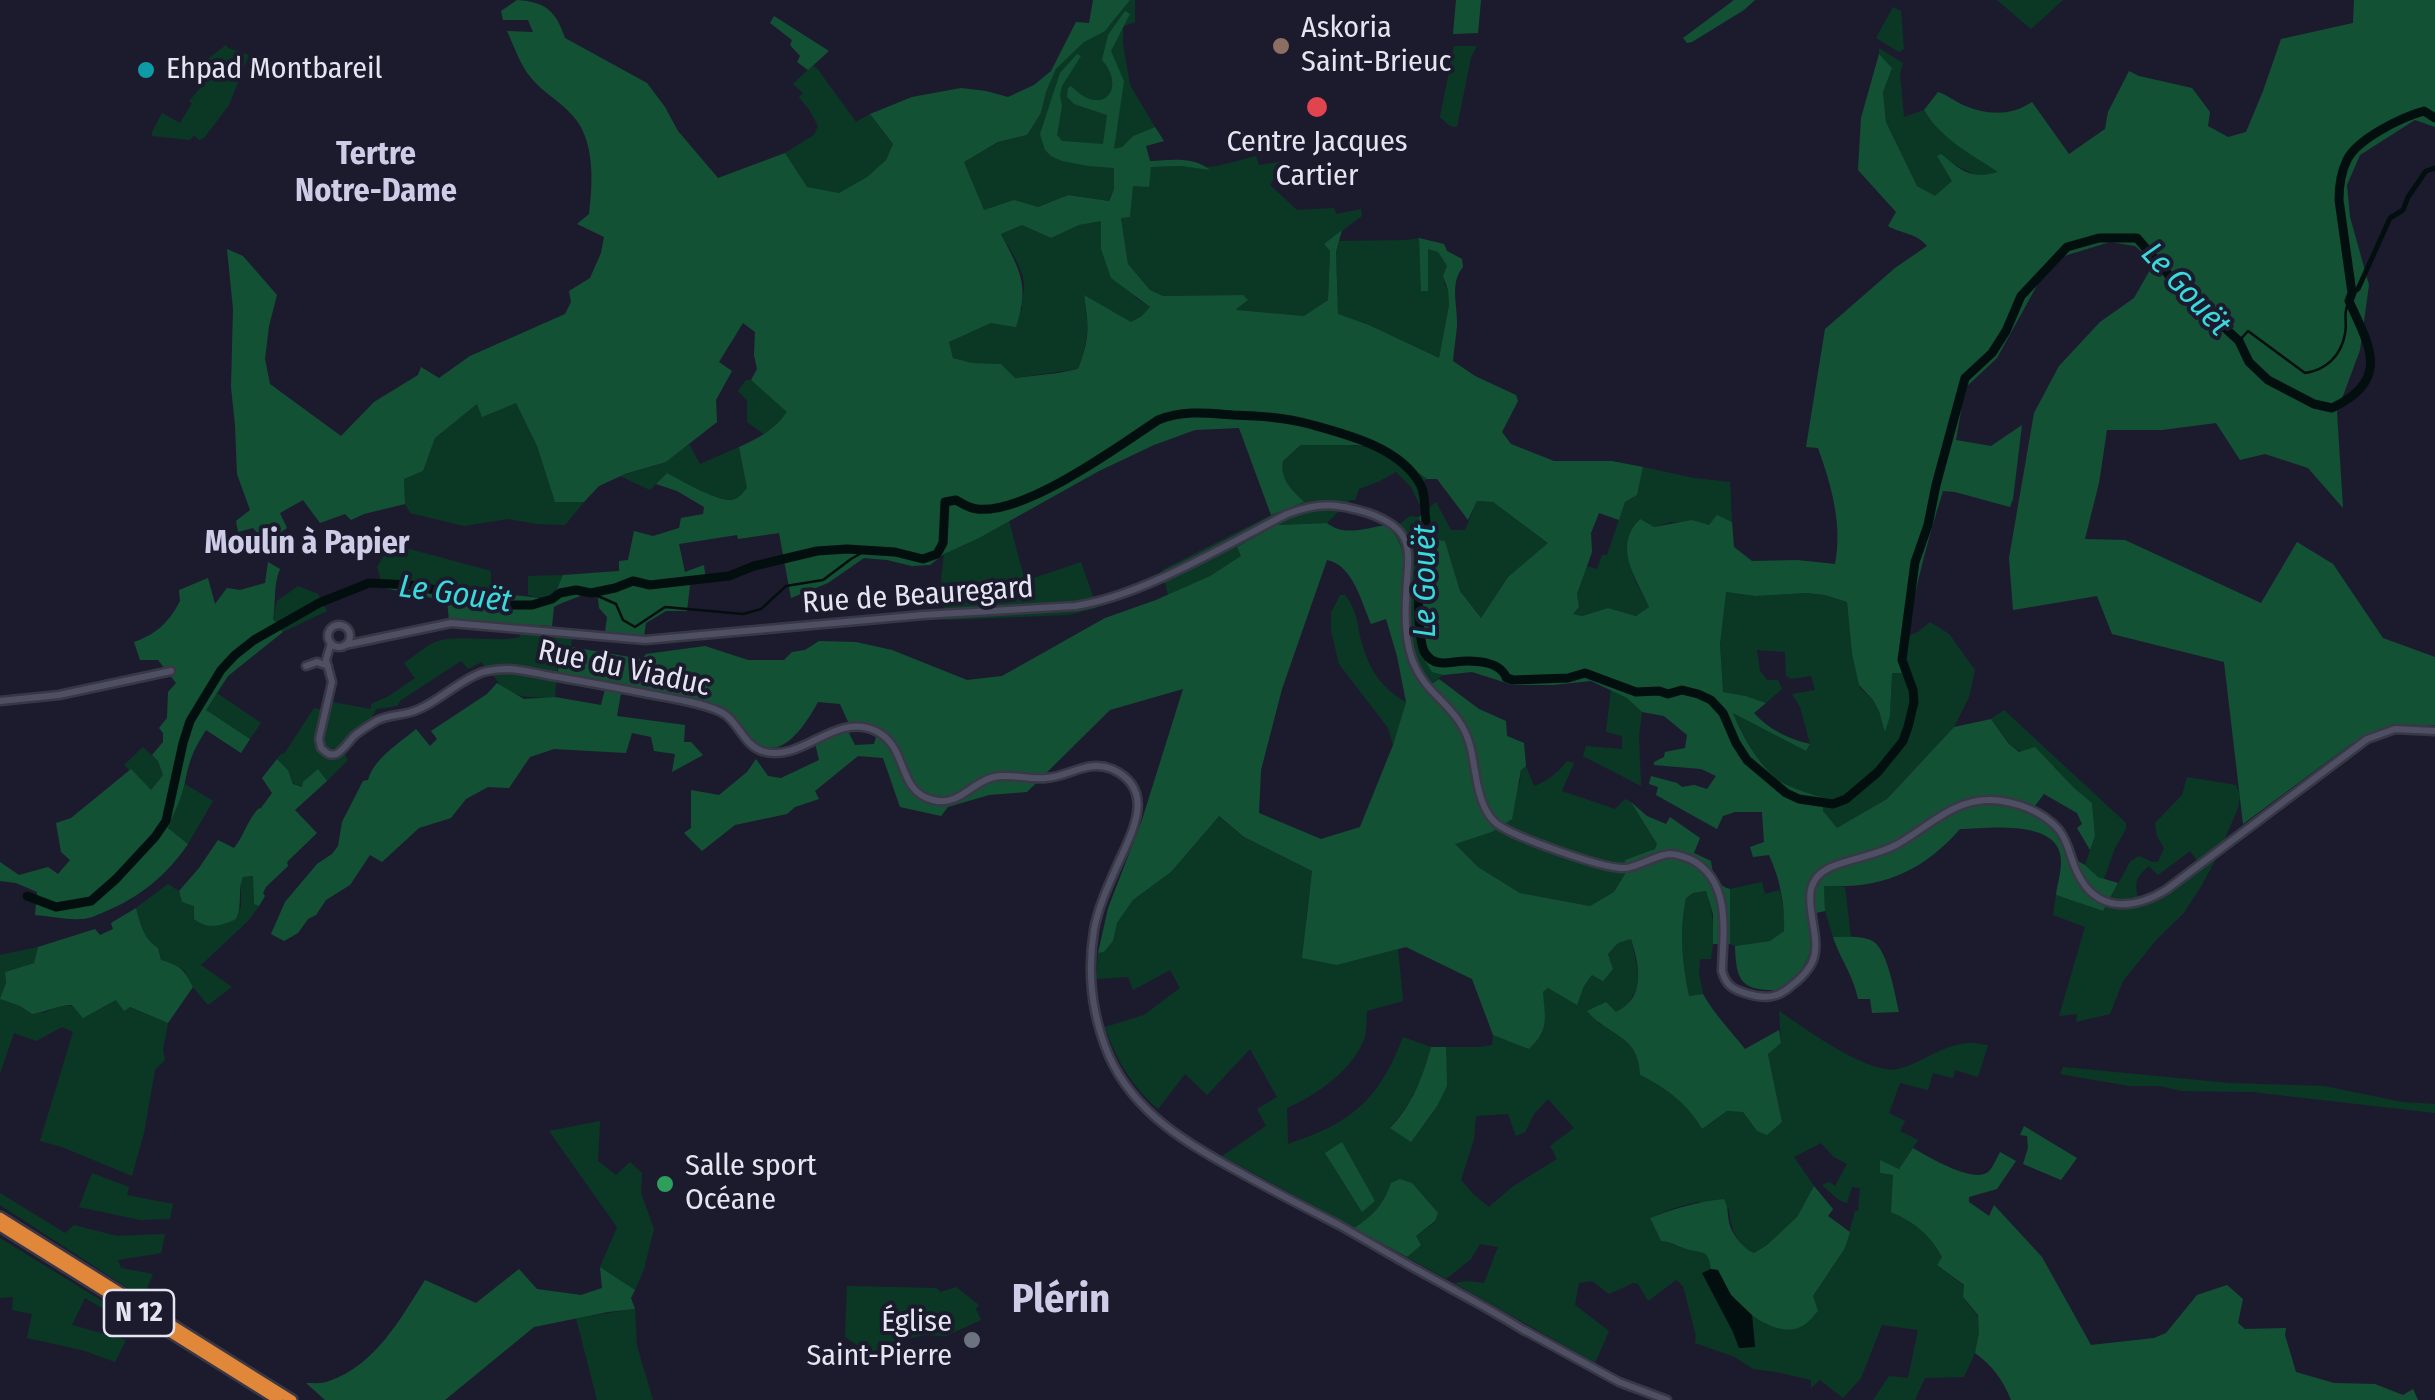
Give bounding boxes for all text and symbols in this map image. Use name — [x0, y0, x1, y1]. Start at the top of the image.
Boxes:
place label: Askoria Saint-Brieuc — [1301, 11, 1451, 82]
marker: Askoria Saint-Brieuc — [1270, 35, 1292, 57]
place label: Ehpad Montbareil — [166, 52, 382, 88]
marker: Ehpad Montbareil — [135, 59, 157, 81]
marker: Centre Jacques Cartier — [1304, 94, 1330, 120]
place label: Centre Jacques Cartier — [1226, 125, 1408, 196]
district label: Tertre Notre-Dame — [295, 136, 457, 211]
water label: Le Gouët — [2132, 236, 2238, 344]
water label: Le Gouët — [1407, 524, 1445, 638]
district label: Moulin à Papier — [204, 525, 410, 563]
water label: Le Gouët — [396, 568, 514, 622]
street label: Rue de Beauregard — [801, 570, 1035, 622]
street label: Rue du Viaduc — [535, 633, 713, 705]
place label: Salle sport Océane — [685, 1149, 817, 1220]
marker: Salle sport Océane — [654, 1173, 676, 1195]
district label: Plérin — [1012, 1277, 1110, 1325]
road number: N 12 — [104, 1290, 174, 1336]
place label: Église Saint-Pierre — [806, 1305, 952, 1376]
marker: Église Saint-Pierre — [961, 1329, 983, 1351]

